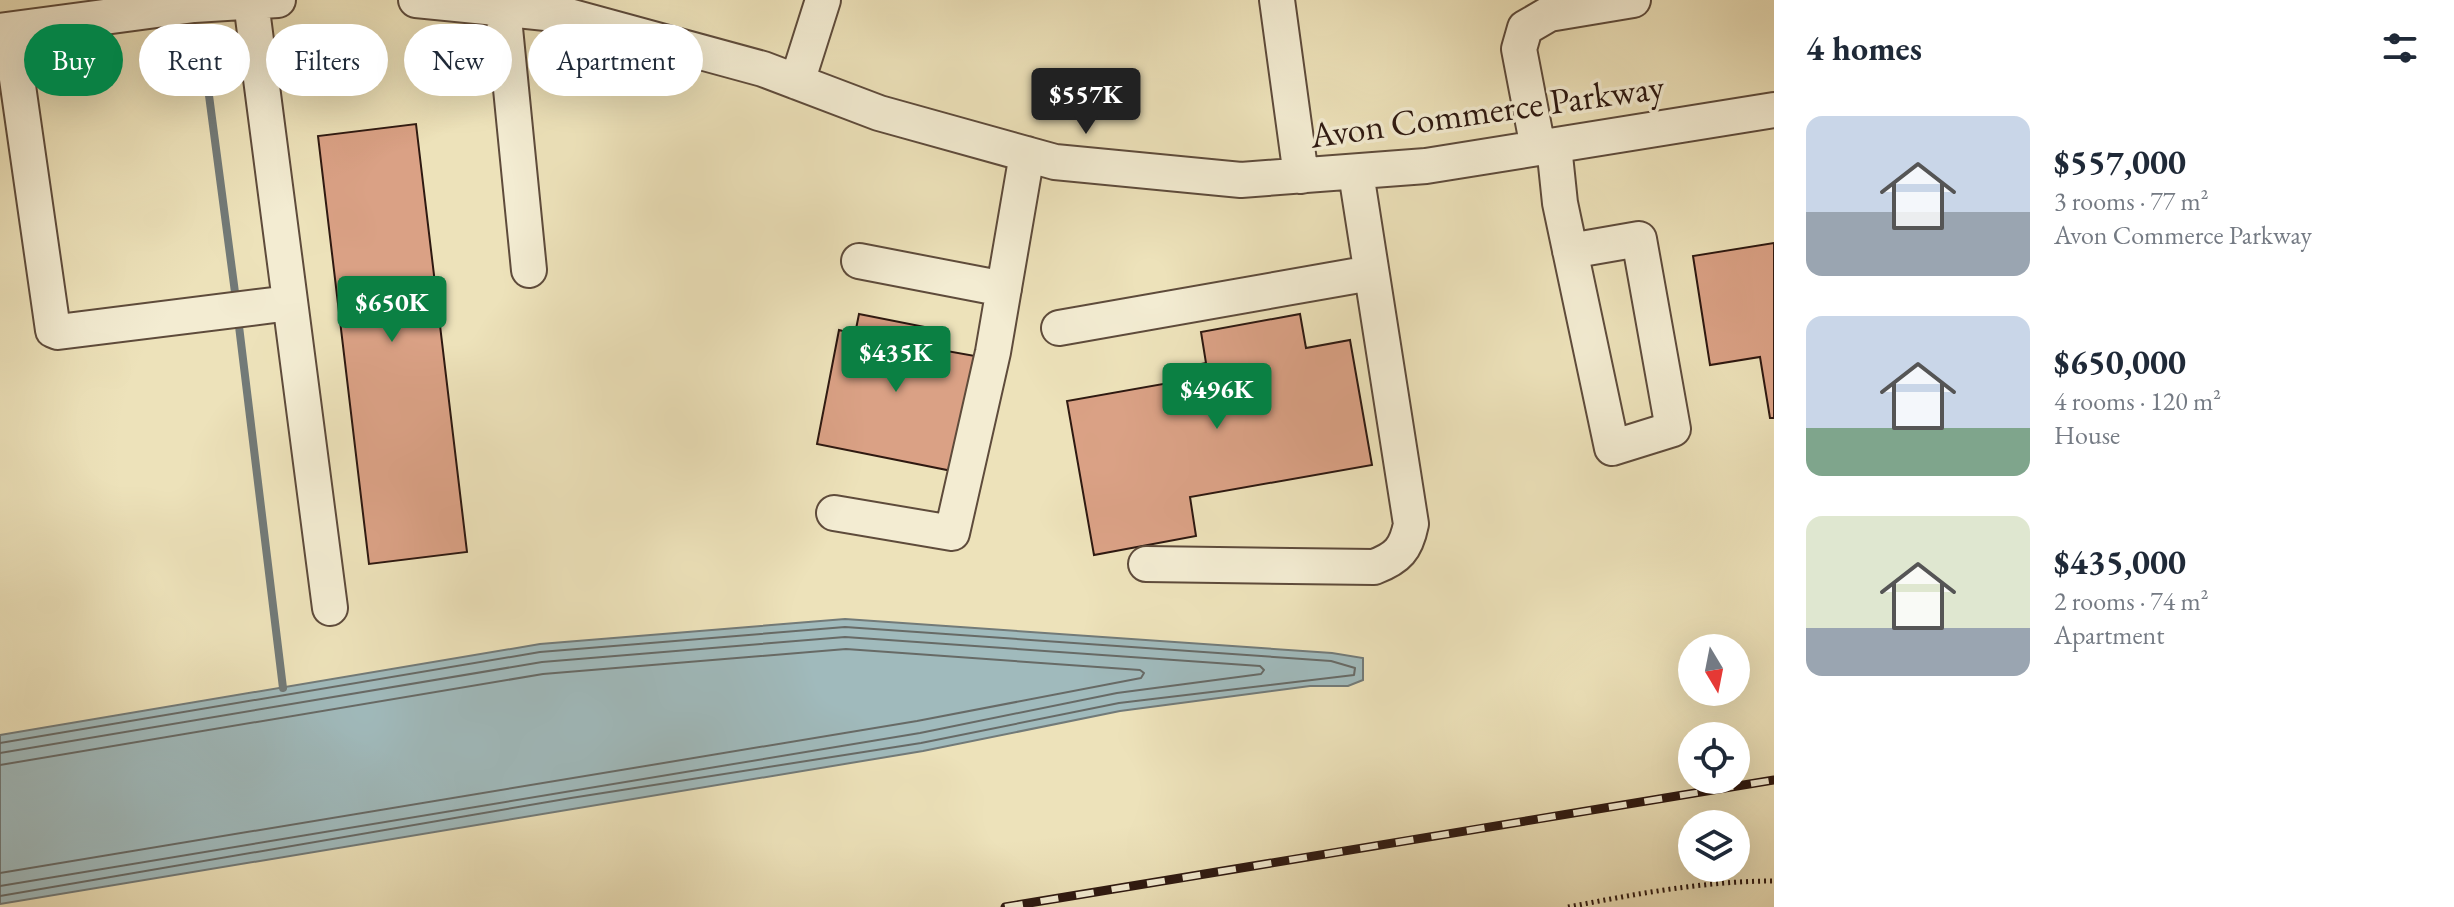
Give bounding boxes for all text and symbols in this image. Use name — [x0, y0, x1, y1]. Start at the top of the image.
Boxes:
chip: Buy — [24, 24, 123, 96]
chip: Rent — [139, 24, 250, 96]
chip: Filters — [266, 24, 388, 96]
chip: New — [404, 24, 512, 96]
chip: Apartment — [528, 24, 703, 96]
text: 4 homes — [1806, 26, 1922, 70]
icon: filters — [2378, 26, 2422, 70]
street label: Avon Commerce Parkway — [1306, 62, 1667, 159]
pin: $557K — [1030, 68, 1142, 136]
text: $557K — [1049, 77, 1123, 111]
text: $557,000 — [2054, 140, 2186, 184]
icon: home — [1870, 148, 1966, 244]
text: 3 rooms · 77 m² — [2054, 184, 2209, 218]
text: Avon Commerce Parkway — [2054, 218, 2312, 252]
pin: $650K — [336, 276, 448, 344]
text: $650K — [355, 285, 429, 319]
pin: $435K — [840, 326, 952, 394]
text: $435K — [859, 335, 933, 369]
text: $650,000 — [2054, 340, 2186, 384]
icon: home — [1870, 348, 1966, 444]
pin: $496K — [1161, 363, 1273, 431]
text: $496K — [1180, 372, 1254, 406]
text: 4 rooms · 120 m² — [2054, 384, 2221, 418]
text: House — [2054, 418, 2120, 452]
text: $435,000 — [2054, 540, 2186, 584]
icon: home — [1870, 548, 1966, 644]
text: 2 rooms · 74 m² — [2054, 584, 2209, 618]
text: Apartment — [2054, 618, 2164, 652]
north arrow — [1678, 634, 1750, 706]
map controls — [1678, 634, 1750, 882]
button: locate — [1678, 722, 1750, 794]
button: layers — [1678, 810, 1750, 882]

